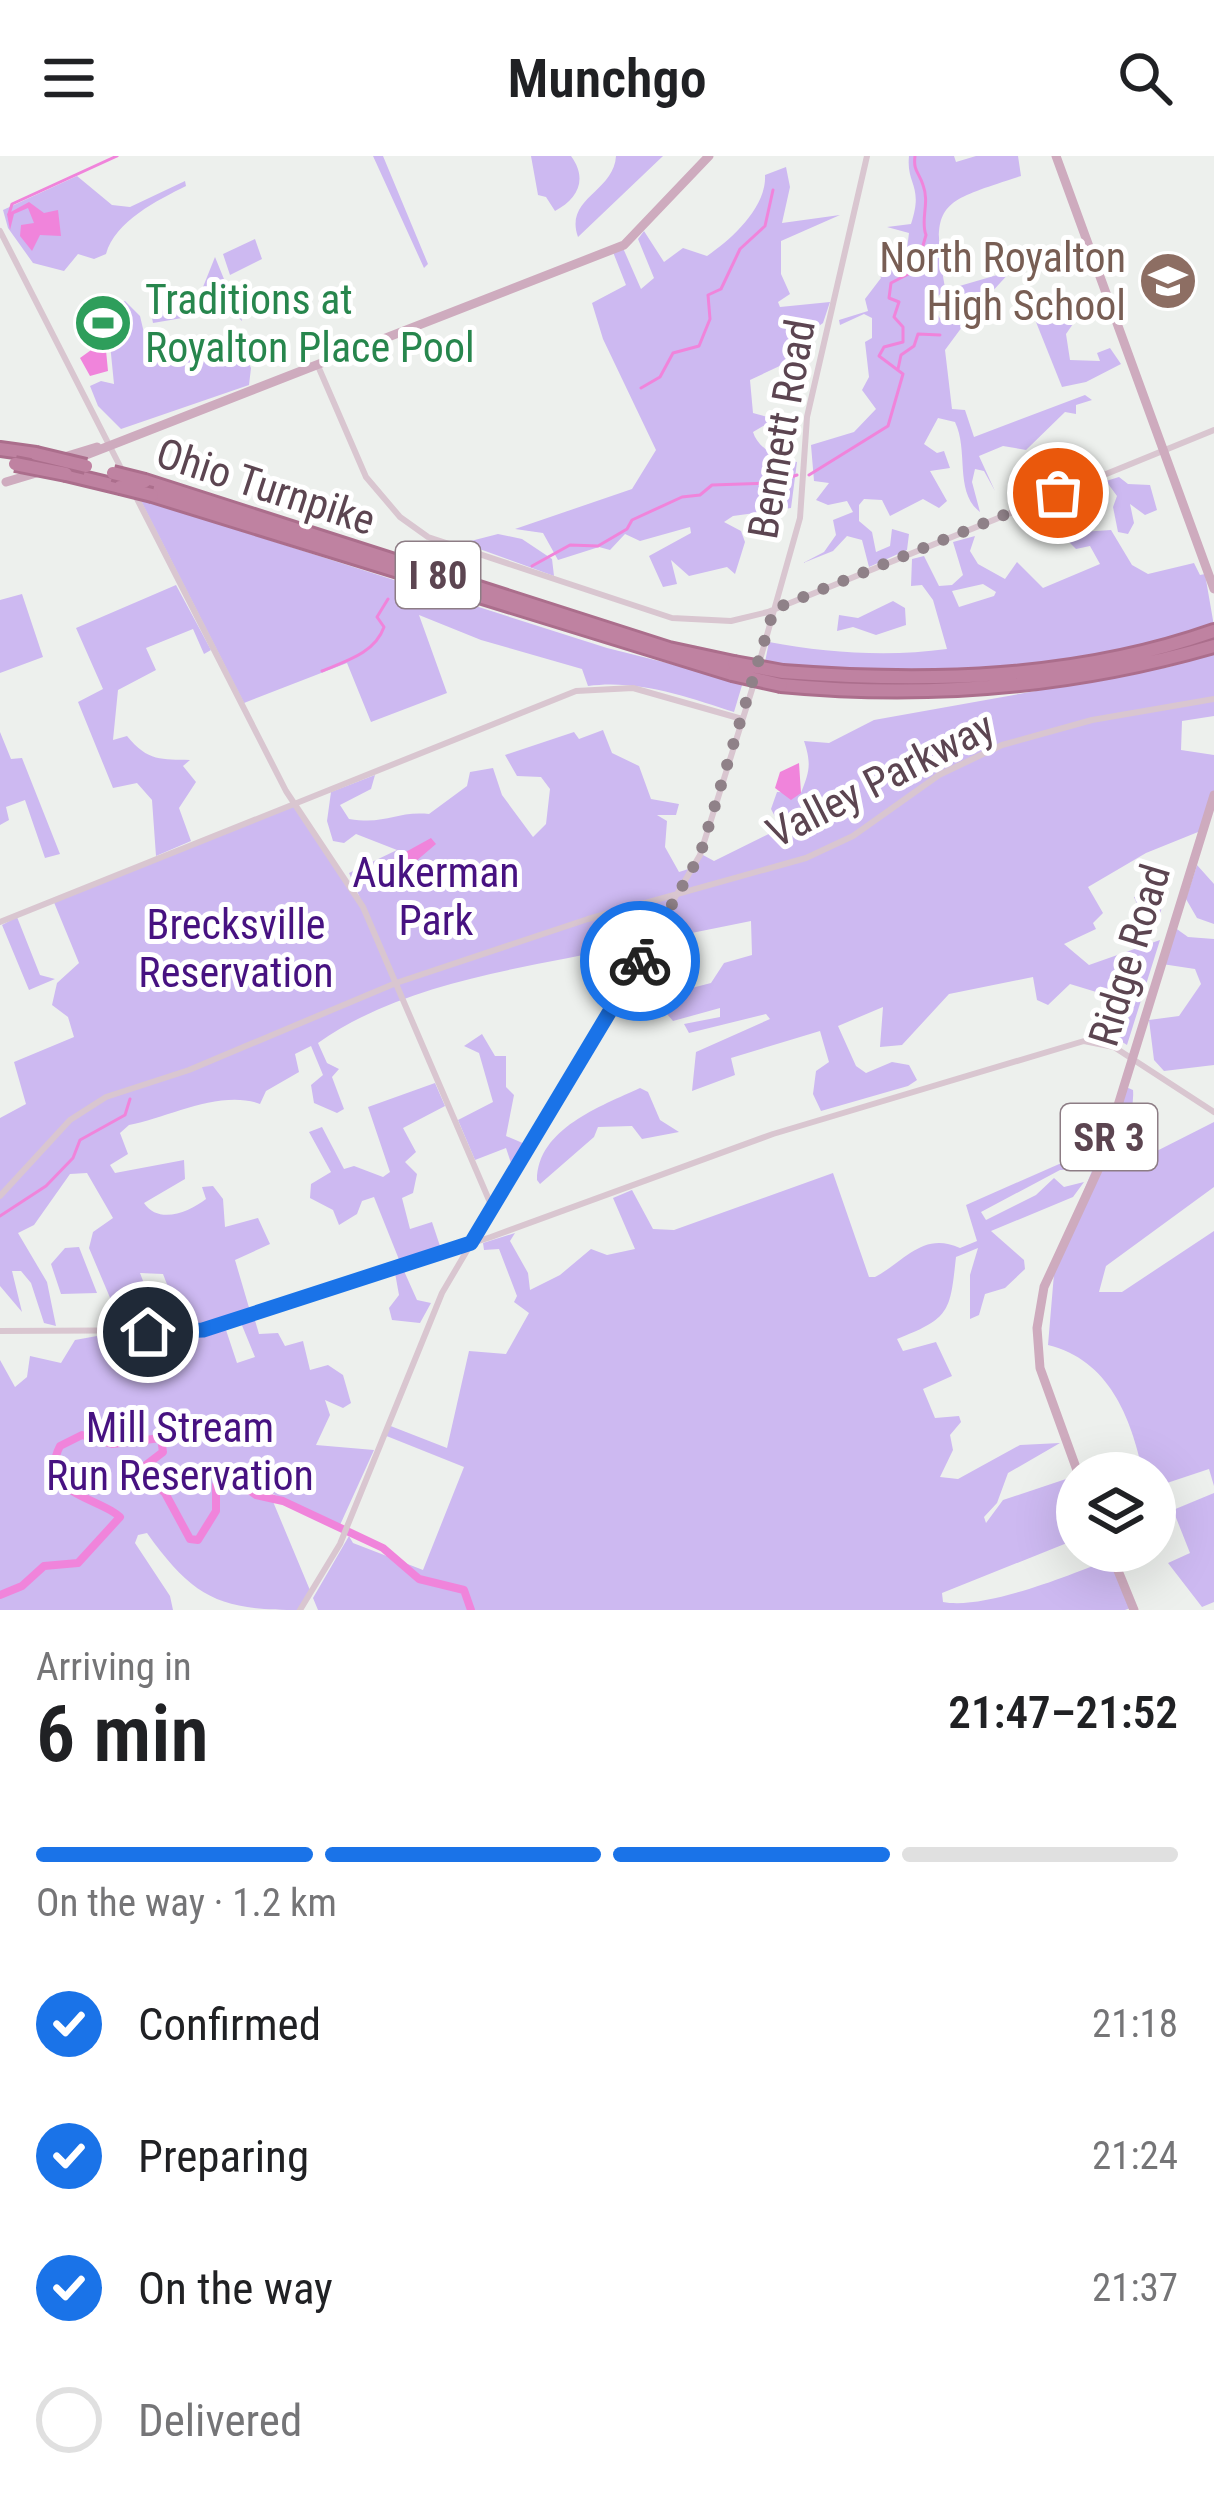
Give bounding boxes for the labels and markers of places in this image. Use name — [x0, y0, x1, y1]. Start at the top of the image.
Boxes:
place label: North Royalton High School — [879, 233, 1126, 330]
school or university icon: North Royalton High School — [1137, 250, 1199, 312]
place label: Traditions at Royalton Place Pool — [145, 275, 475, 372]
sports icon: Traditions at Royalton Place Pool — [72, 292, 134, 354]
pin — [1007, 442, 1109, 544]
pin — [97, 1281, 199, 1383]

